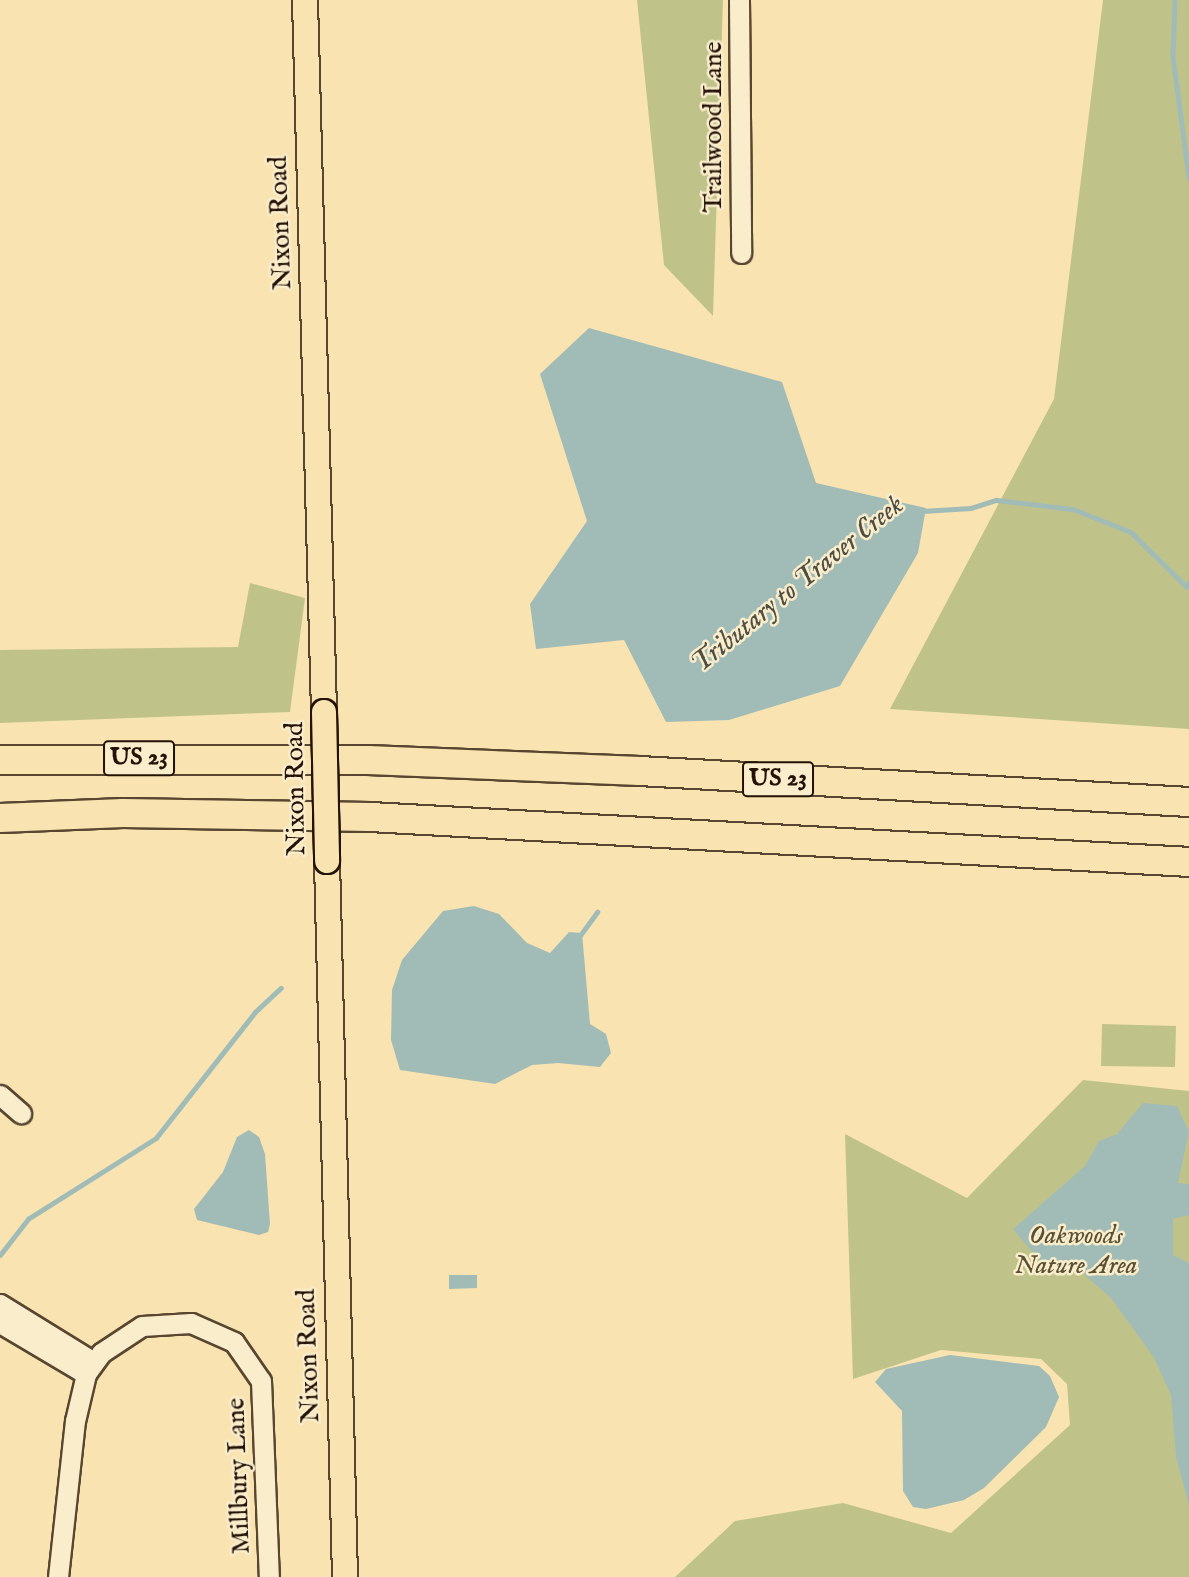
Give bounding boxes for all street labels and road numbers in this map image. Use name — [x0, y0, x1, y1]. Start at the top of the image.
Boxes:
street label: Trailwood Lane — [698, 41, 730, 213]
street label: Nixon Road — [263, 156, 299, 290]
street label: Nixon Road — [279, 722, 313, 856]
road number: US 23 — [102, 738, 176, 778]
road number: US 23 — [741, 758, 815, 800]
street label: Nixon Road — [291, 1289, 327, 1423]
street label: Millbury Lane — [221, 1397, 257, 1555]

